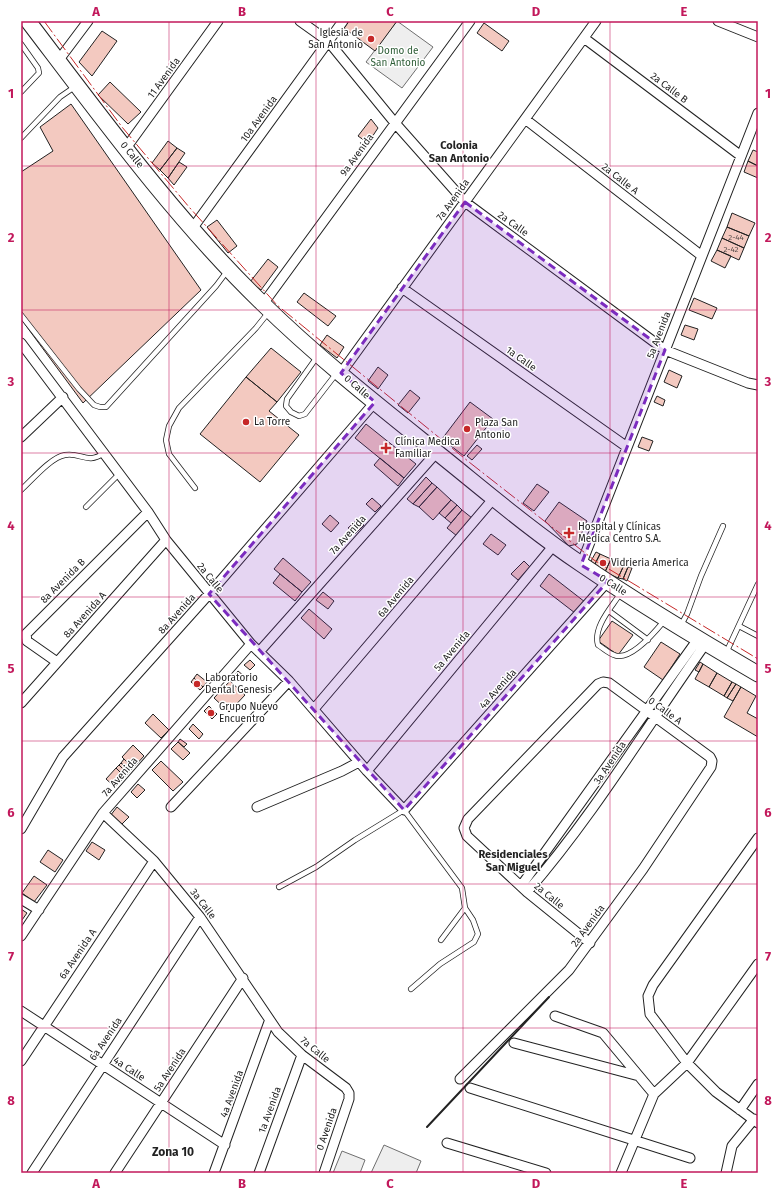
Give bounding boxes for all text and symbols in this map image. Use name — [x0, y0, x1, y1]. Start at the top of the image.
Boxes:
text: A — [91, 4, 100, 19]
text: B — [238, 4, 246, 19]
text: C — [386, 4, 394, 19]
text: D — [532, 4, 541, 19]
text: E — [681, 4, 688, 19]
place label: Iglesia de San Antonio — [308, 27, 363, 51]
marker: Iglesia de San Antonio — [366, 34, 376, 44]
park label: Domo de San Antonio — [371, 45, 426, 69]
street label: 11 Avenida — [145, 55, 183, 101]
street label: 2a Calle B — [648, 70, 690, 106]
text: 1 — [8, 86, 14, 101]
text: 1 — [765, 86, 771, 101]
street label: 10a Avenida — [238, 94, 280, 144]
street label: 9a Avenida — [338, 131, 376, 179]
street label: 0 Calle — [118, 139, 146, 171]
district label: Colonia San Antonio — [429, 139, 490, 165]
street label: 2a Calle A — [599, 161, 641, 197]
street label: 7a Avenida — [434, 177, 472, 223]
street label: 2a Calle — [495, 209, 531, 239]
text: 2 — [8, 230, 15, 245]
text: 2 — [765, 230, 772, 245]
house number: 2-44 — [728, 233, 745, 242]
house number: 2-42 — [723, 245, 739, 254]
street label: 5a Avenida — [645, 310, 673, 360]
street label: 1a Calle — [503, 344, 539, 374]
street label: 0 Calle — [342, 373, 372, 401]
text: 3 — [7, 374, 15, 389]
text: 3 — [764, 374, 772, 389]
place label: La Torre — [254, 416, 290, 428]
marker: La Torre — [241, 417, 251, 427]
place label: Plaza San Antonio — [475, 417, 518, 441]
marker: Plaza San Antonio — [462, 424, 472, 434]
place label: Clínica Medica Familiar — [395, 435, 460, 460]
marker: Clínica Medica Familiar — [380, 442, 392, 454]
street label: 7a Avenida — [327, 513, 369, 557]
text: 4 — [7, 518, 15, 533]
text: 4 — [764, 518, 772, 533]
place label: Hospital y Clínicas Medica Centro S.A. — [578, 520, 661, 545]
marker: Hospital y Clínicas Medica Centro S.A. — [563, 527, 575, 539]
street label: 8a Avenida B — [38, 556, 88, 606]
place label: Vidrieria America — [611, 557, 689, 569]
marker: Vidrieria America — [598, 558, 608, 568]
street label: 2a Calle — [194, 561, 226, 595]
street label: 0 Calle — [597, 572, 629, 598]
street label: 6a Avenida — [375, 574, 417, 620]
street label: 8a Avenida A — [61, 589, 109, 641]
street label: 8a Avenida — [156, 591, 198, 637]
street label: 5a Avenida — [432, 628, 472, 674]
text: 5 — [8, 661, 15, 676]
text: 5 — [765, 661, 772, 676]
street label: 4a Avenida — [477, 667, 519, 711]
place label: Laboratorio Dental Genesis — [205, 672, 273, 696]
marker: Laboratorio Dental Genesis — [192, 679, 202, 689]
street label: 0 Calle A — [646, 695, 684, 727]
place label: Grupo Nuevo Encuentro — [219, 701, 278, 725]
marker: Grupo Nuevo Encuentro — [206, 708, 216, 718]
street label: 3a Avenida — [591, 739, 629, 787]
street label: 7a Avenida — [100, 755, 140, 799]
text: 6 — [7, 805, 15, 820]
text: 6 — [764, 805, 772, 820]
district label: Residenciales San Miguel — [478, 848, 548, 874]
street label: 2a Calle — [532, 880, 566, 912]
street label: 3a Calle — [187, 886, 219, 922]
street label: 2a Avenida — [569, 903, 607, 949]
street label: 6a Avenida A — [57, 926, 99, 981]
text: 7 — [8, 949, 14, 964]
text: 7 — [765, 949, 771, 964]
street label: 6a Avenida — [87, 1015, 125, 1063]
street label: 7a Calle — [298, 1035, 332, 1065]
street label: 5a Avenida — [152, 1046, 188, 1094]
street label: 4a Calle — [111, 1054, 147, 1084]
street label: 4a Avenida — [218, 1069, 246, 1119]
street label: 1a Avenida — [256, 1085, 284, 1135]
text: 8 — [7, 1093, 15, 1108]
text: 8 — [764, 1093, 772, 1108]
street label: 0 Avenida — [314, 1106, 340, 1152]
district label: Zona 10 — [152, 1145, 194, 1159]
text: A — [91, 1176, 100, 1191]
text: B — [238, 1176, 246, 1191]
text: C — [386, 1176, 394, 1191]
text: D — [532, 1176, 541, 1191]
text: E — [681, 1176, 688, 1191]

